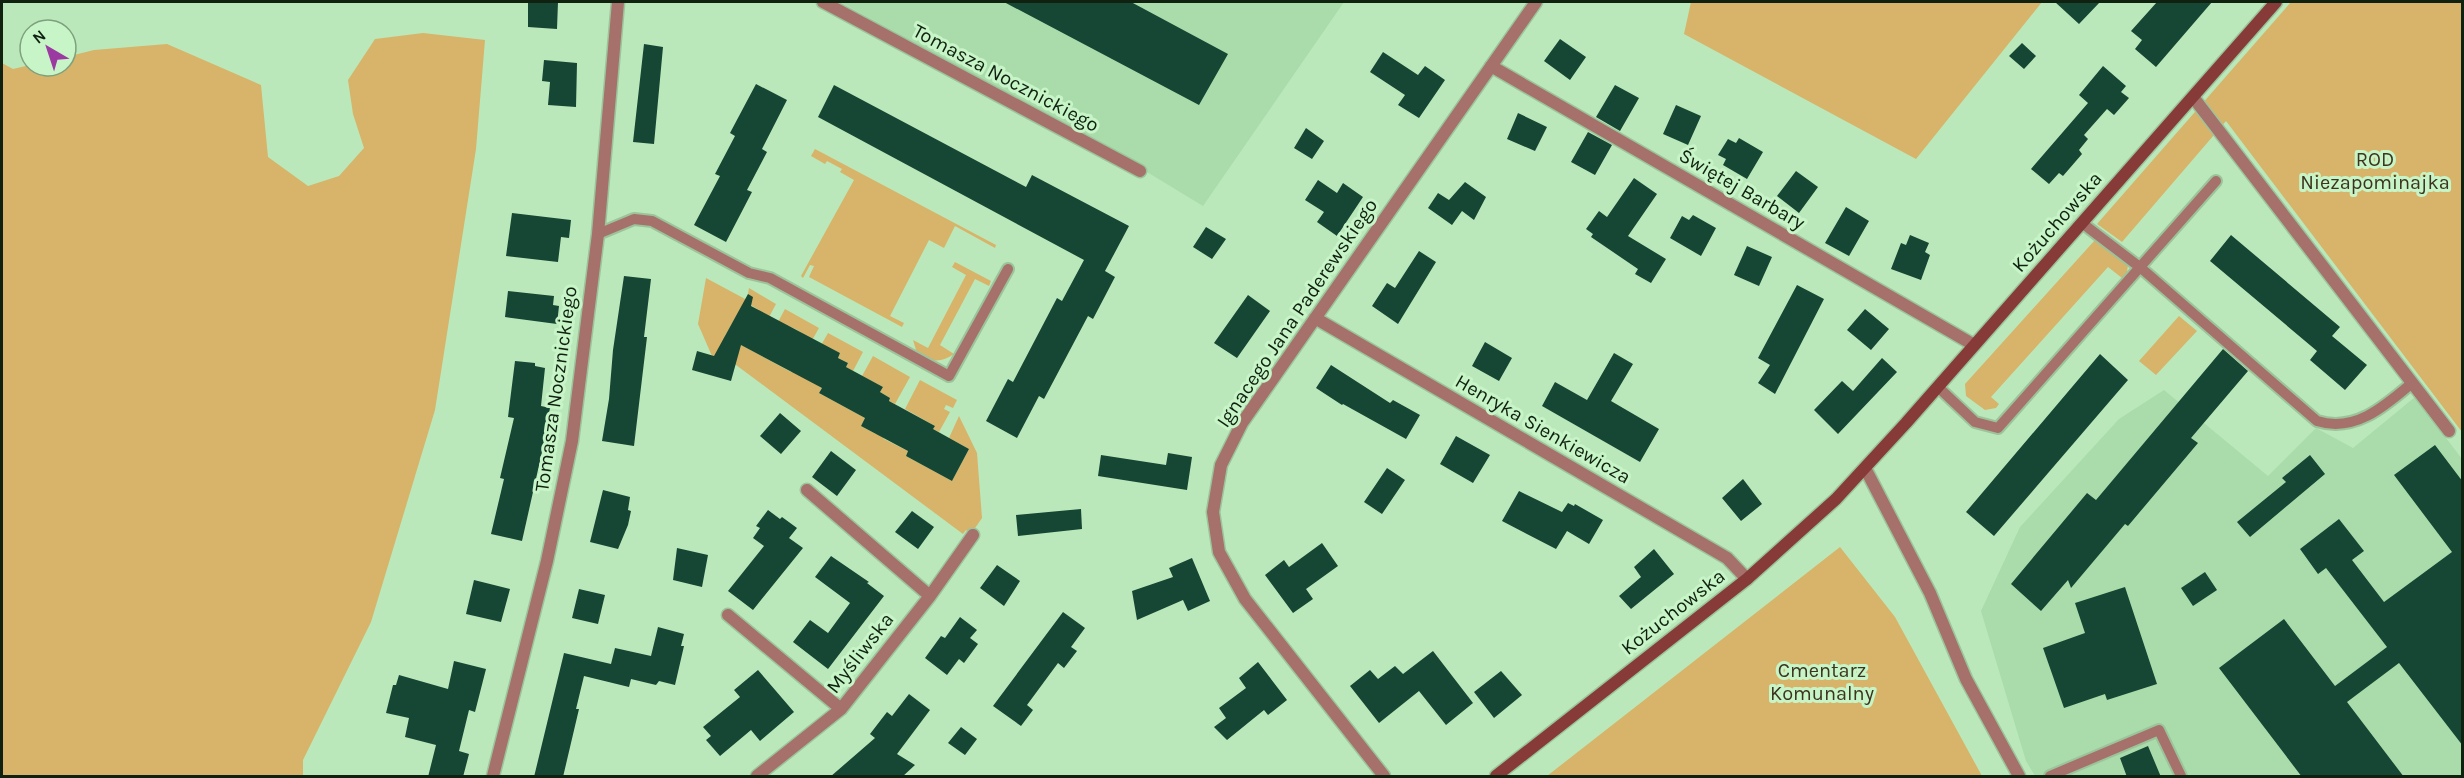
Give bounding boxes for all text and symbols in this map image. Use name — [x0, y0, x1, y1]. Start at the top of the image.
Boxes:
north arrow — [18, 18, 78, 78]
street label: Tomasza Nocznickiego — [909, 19, 1103, 137]
text: N — [28, 26, 49, 48]
street label: Świętej Barbary — [1675, 143, 1810, 234]
park label: ROD Niezapominajka — [2300, 148, 2450, 194]
street label: Kożuchowska — [2007, 167, 2107, 277]
street label: Ignacego Jana Paderewskiego — [1212, 194, 1382, 432]
street label: Tomasza Nocznickiego — [530, 285, 582, 493]
street label: Henryka Sienkiewicza — [1451, 369, 1635, 489]
street label: Kożuchowska — [1617, 564, 1729, 660]
street label: Myśliwska — [822, 608, 898, 698]
park label: Cmentarz Komunalny — [1770, 659, 1874, 705]

